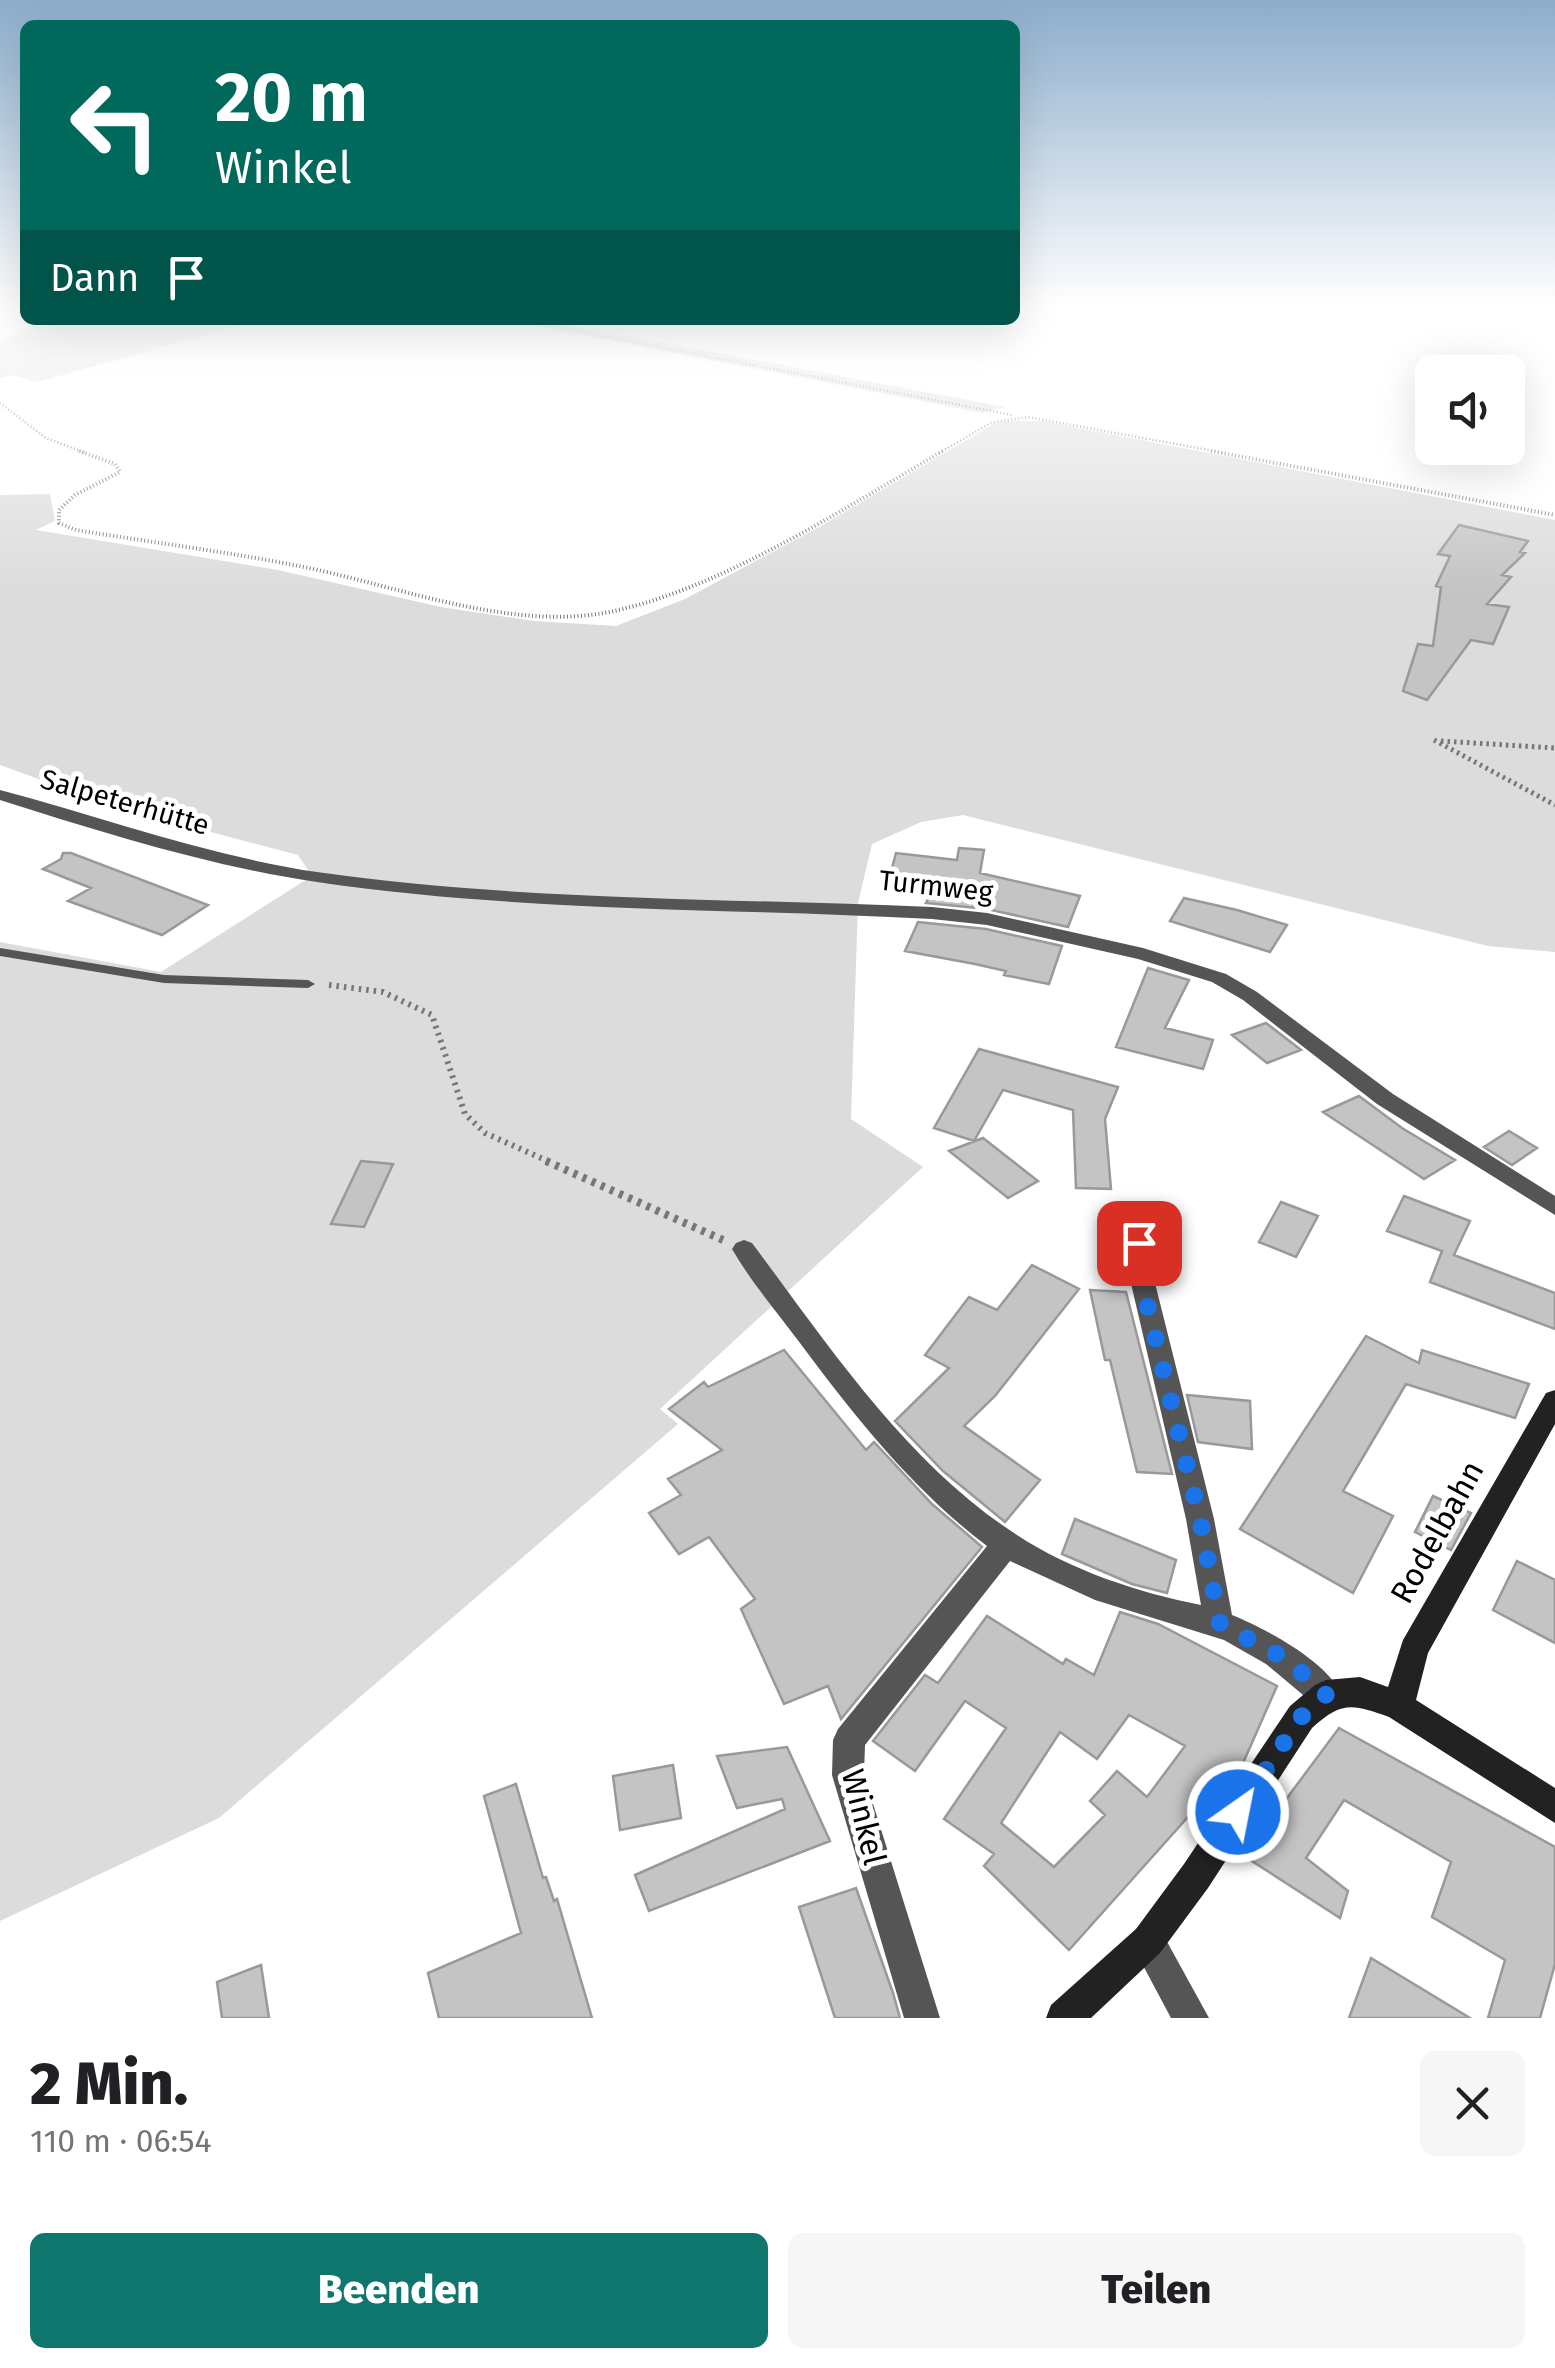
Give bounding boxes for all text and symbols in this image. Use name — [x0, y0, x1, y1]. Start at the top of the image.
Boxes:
text: 20 m — [215, 56, 368, 140]
icon: left — [50, 60, 180, 190]
text: Winkel — [215, 141, 352, 195]
icon: arrive — [159, 250, 214, 305]
text: Dann — [50, 255, 139, 301]
map controls — [1415, 355, 1525, 465]
button: sound — [1415, 355, 1525, 465]
street label: Salpeterhütte — [37, 762, 213, 842]
street label: Turmweg — [877, 864, 995, 908]
pin — [1097, 1201, 1182, 1286]
icon: arrive — [1112, 1216, 1167, 1271]
street label: Rodelbahn — [1382, 1454, 1492, 1610]
position arrow — [1186, 1760, 1290, 1864]
street label: Winkel — [834, 1765, 894, 1869]
text: 2 Min. — [30, 2048, 188, 2120]
button: close — [1420, 2051, 1525, 2156]
text: 110 m · 06:54 — [30, 2122, 211, 2160]
button: Beenden — [30, 2233, 768, 2348]
button: Teilen — [788, 2233, 1525, 2348]

